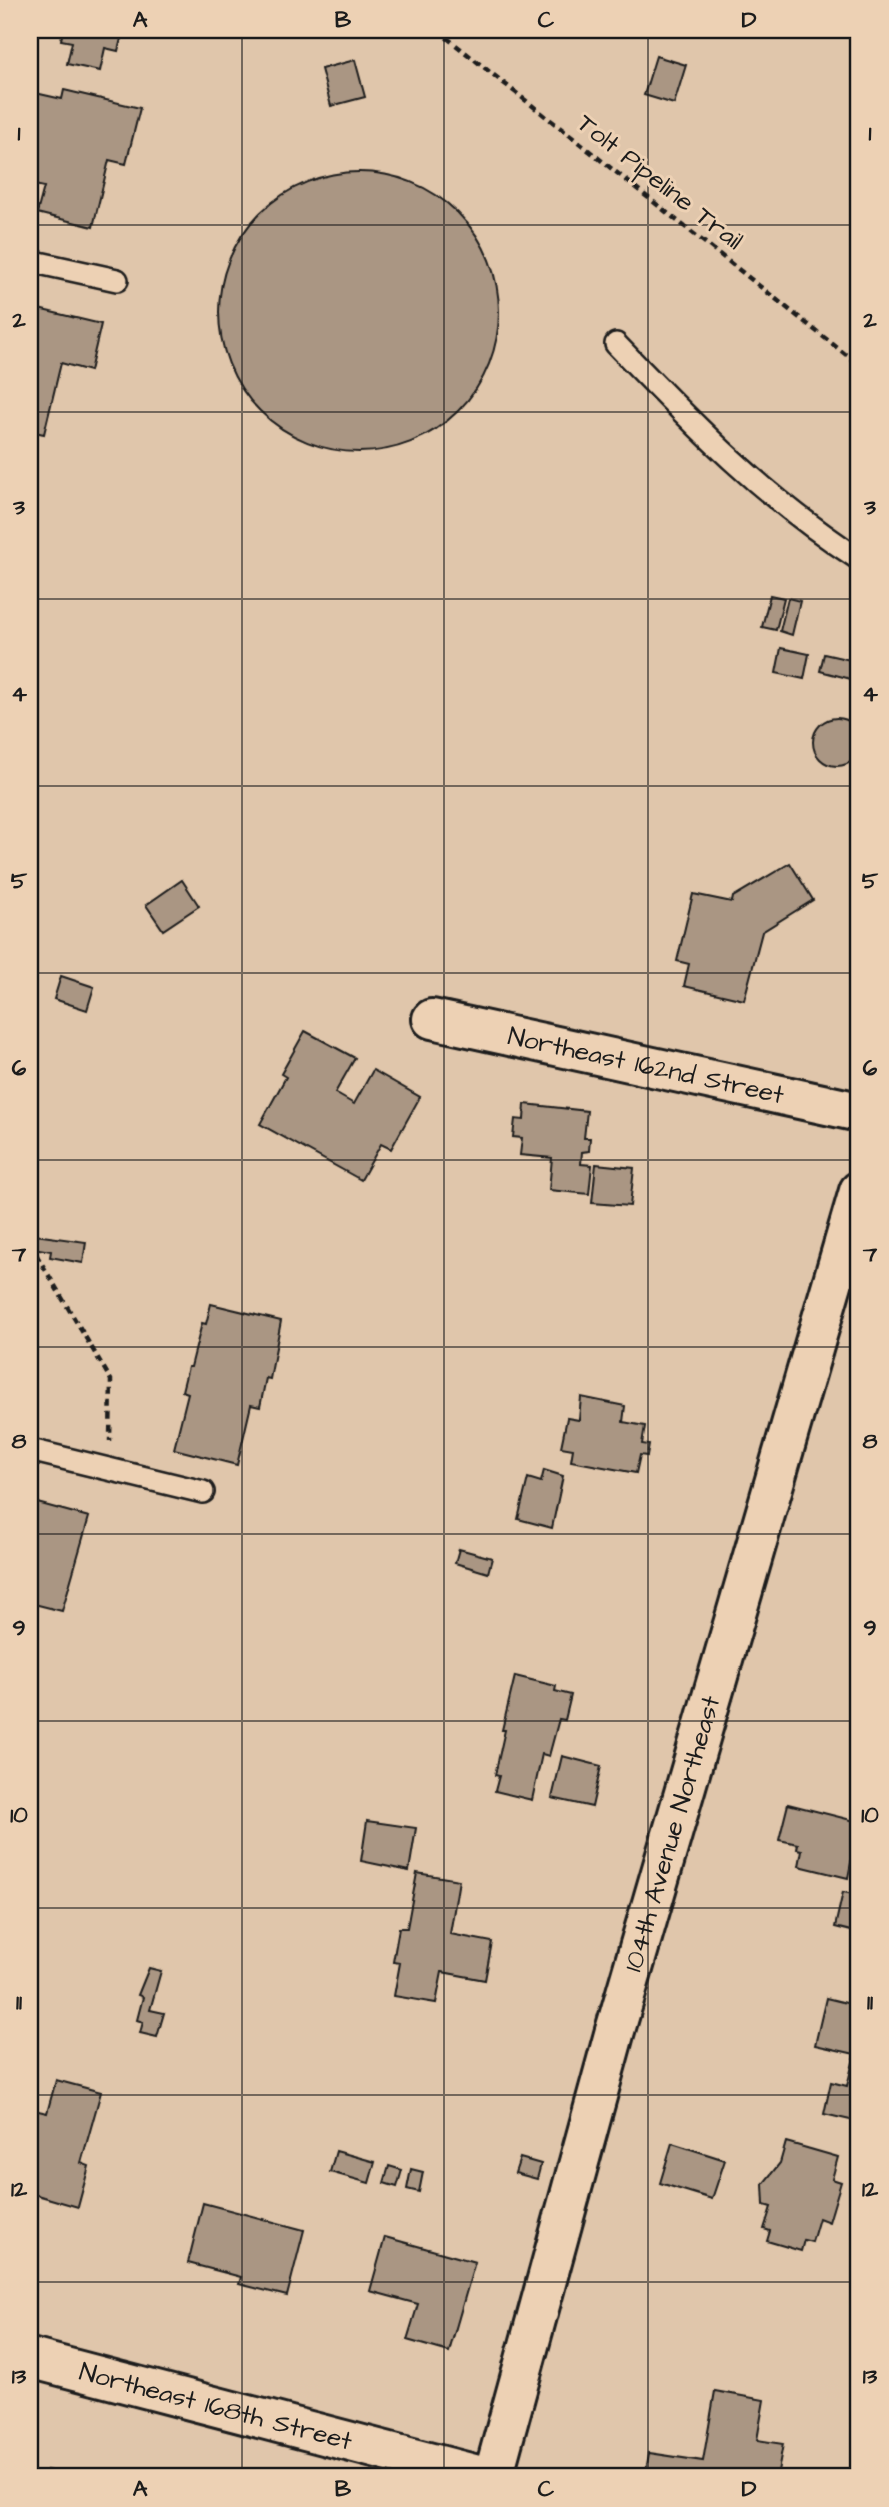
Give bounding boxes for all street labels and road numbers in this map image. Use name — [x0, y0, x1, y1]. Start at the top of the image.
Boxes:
street label: Tolt Pipeline Trail — [569, 106, 751, 258]
street label: Northeast 162nd Street — [505, 1018, 788, 1113]
street label: 104th Avenue Northeast — [615, 1691, 730, 1976]
street label: Northeast 168th Street — [75, 2354, 356, 2460]

